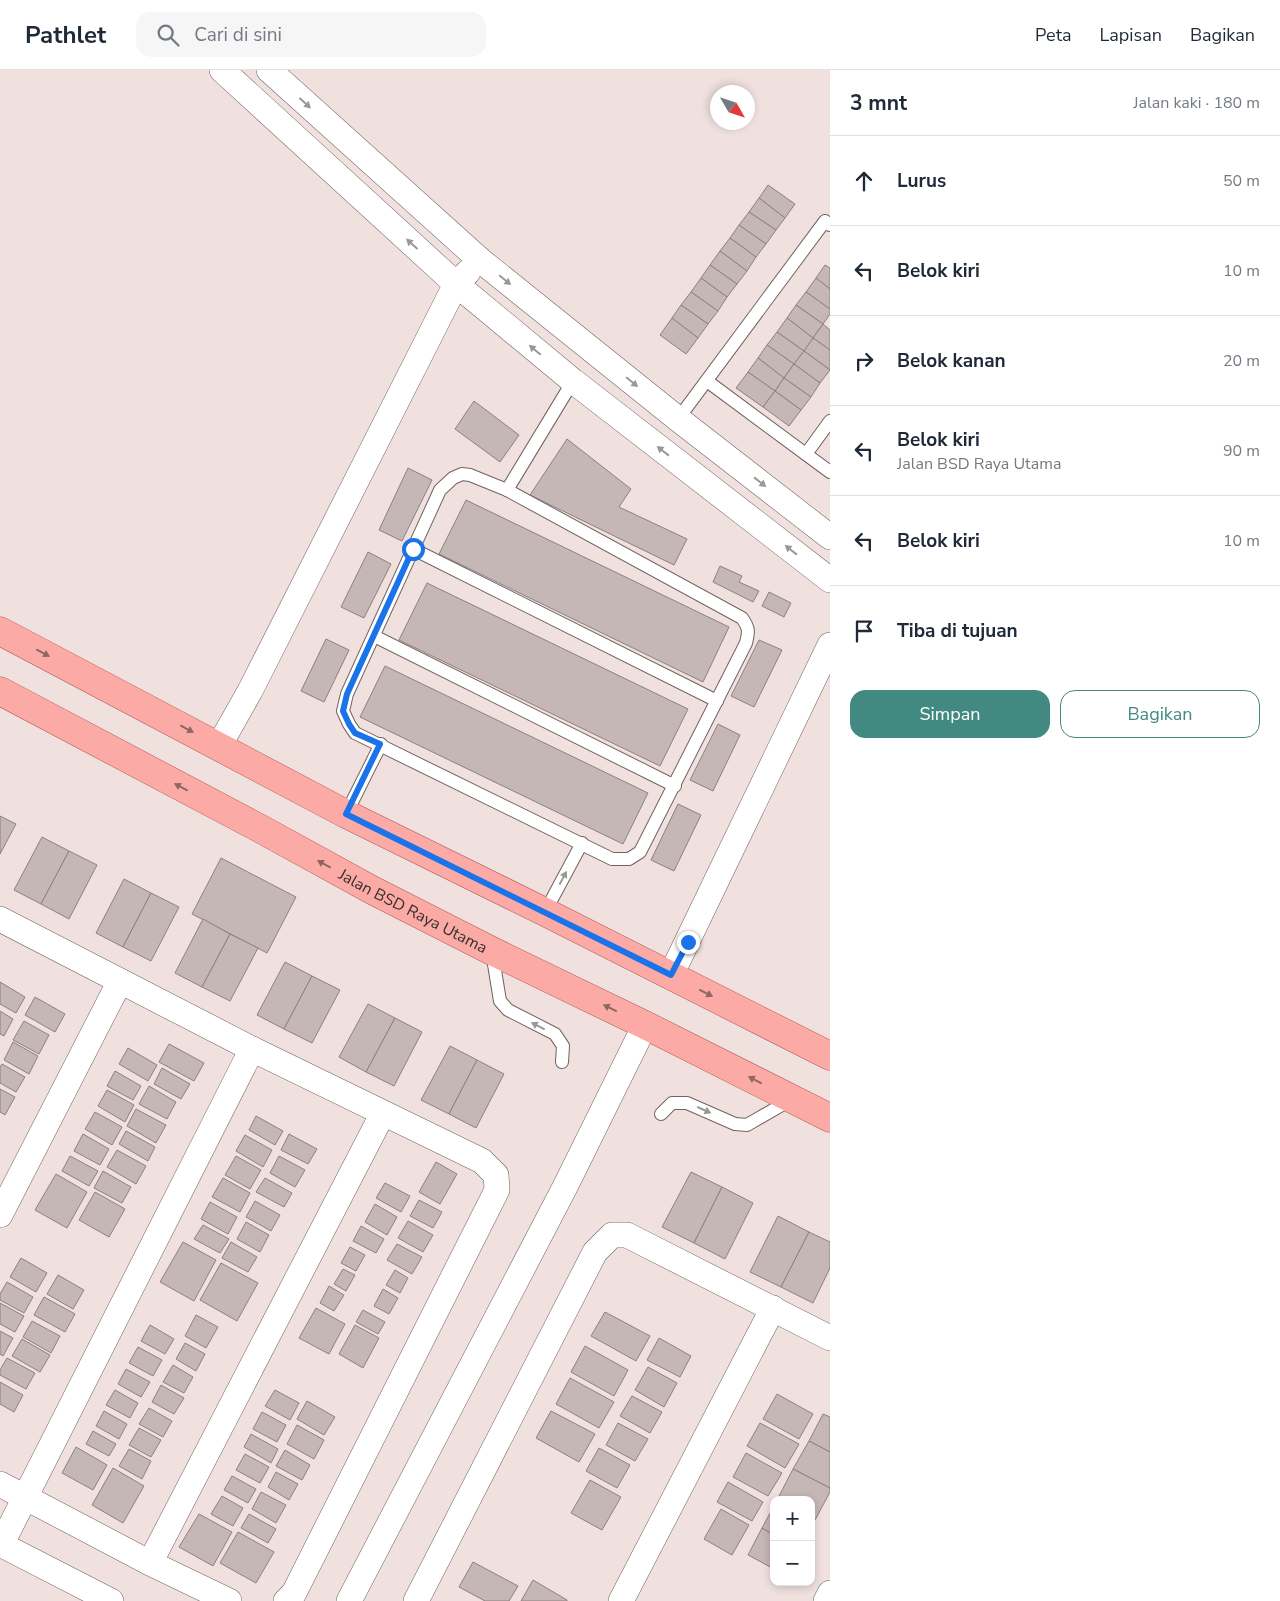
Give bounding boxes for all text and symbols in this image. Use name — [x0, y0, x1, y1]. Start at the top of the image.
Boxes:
search box — [136, 12, 486, 57]
text: Pathlet — [25, 19, 106, 51]
icon: search — [154, 21, 182, 49]
text: Cari di sini — [194, 22, 282, 48]
text: Peta — [1035, 23, 1071, 47]
text: Lapisan — [1099, 23, 1162, 47]
text: Bagikan — [1190, 23, 1255, 47]
north arrow — [710, 85, 755, 130]
text: 3 mnt — [850, 89, 907, 117]
text: Jalan kaki · 180 m — [1133, 92, 1260, 114]
one-way arrow — [299, 97, 311, 109]
icon: ahead — [850, 167, 878, 195]
text: Lurus — [897, 168, 946, 194]
text: 50 m — [1223, 170, 1260, 192]
one-way arrow — [407, 238, 419, 250]
icon: left — [850, 257, 878, 285]
text: Belok kiri — [897, 258, 980, 284]
text: 10 m — [1223, 260, 1260, 282]
one-way arrow — [499, 275, 512, 286]
one-way arrow — [529, 345, 542, 356]
icon: right — [850, 347, 878, 375]
text: Belok kanan — [897, 348, 1006, 374]
text: 20 m — [1223, 350, 1260, 372]
one-way arrow — [625, 376, 638, 387]
text: Belok kiri — [897, 427, 980, 453]
icon: left — [850, 437, 878, 465]
text: 90 m — [1223, 440, 1260, 462]
one-way arrow — [656, 446, 670, 456]
text: Jalan BSD Raya Utama — [897, 453, 1061, 475]
one-way arrow — [753, 477, 766, 488]
icon: left — [850, 527, 878, 555]
text: Belok kiri — [897, 528, 980, 554]
text: 10 m — [1223, 530, 1260, 552]
route start — [402, 538, 425, 561]
one-way arrow — [785, 545, 798, 556]
icon: arrive — [850, 617, 878, 645]
text: Tiba di tujuan — [897, 618, 1018, 644]
one-way arrow — [36, 649, 50, 657]
button: Simpan — [850, 690, 1050, 738]
button: Bagikan — [1060, 690, 1260, 738]
one-way arrow — [179, 725, 194, 733]
one-way arrow — [174, 783, 188, 791]
one-way arrow — [318, 859, 331, 868]
street label: Jalan BSD Raya Utama — [334, 863, 491, 959]
one-way arrow — [559, 870, 567, 885]
route end — [677, 931, 700, 954]
one-way arrow — [699, 989, 713, 997]
one-way arrow — [603, 1004, 617, 1012]
one-way arrow — [531, 1022, 546, 1030]
one-way arrow — [748, 1076, 763, 1084]
one-way arrow — [697, 1107, 711, 1115]
map controls — [770, 1496, 815, 1586]
button: + — [770, 1496, 815, 1541]
button: − — [770, 1541, 815, 1586]

